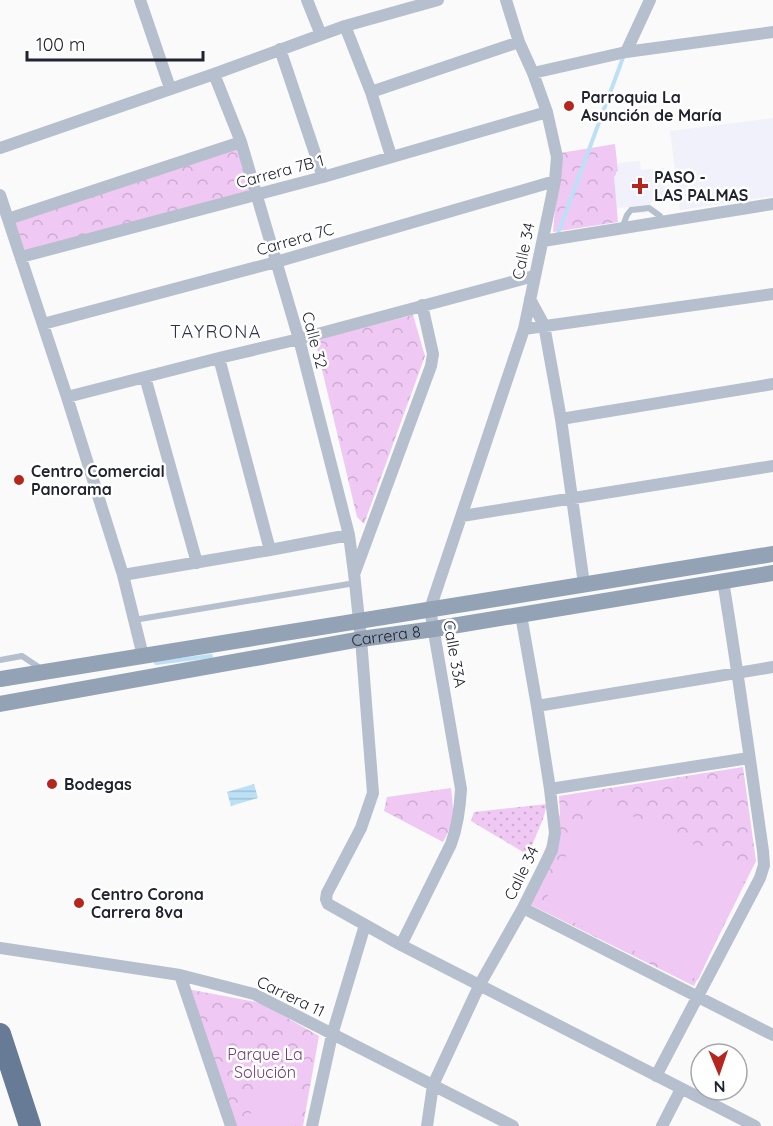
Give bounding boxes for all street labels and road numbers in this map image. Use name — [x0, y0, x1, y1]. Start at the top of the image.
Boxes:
street label: Carrera 7B 1 — [234, 150, 326, 192]
street label: Carrera 7C — [254, 218, 336, 260]
street label: Calle 34 — [507, 221, 539, 281]
street label: Calle 32 — [298, 309, 332, 371]
street label: Calle 33A — [439, 619, 471, 689]
street label: Carrera 8 — [350, 621, 422, 651]
street label: Calle 34 — [499, 843, 543, 903]
street label: Carrera 11 — [254, 971, 328, 1021]

